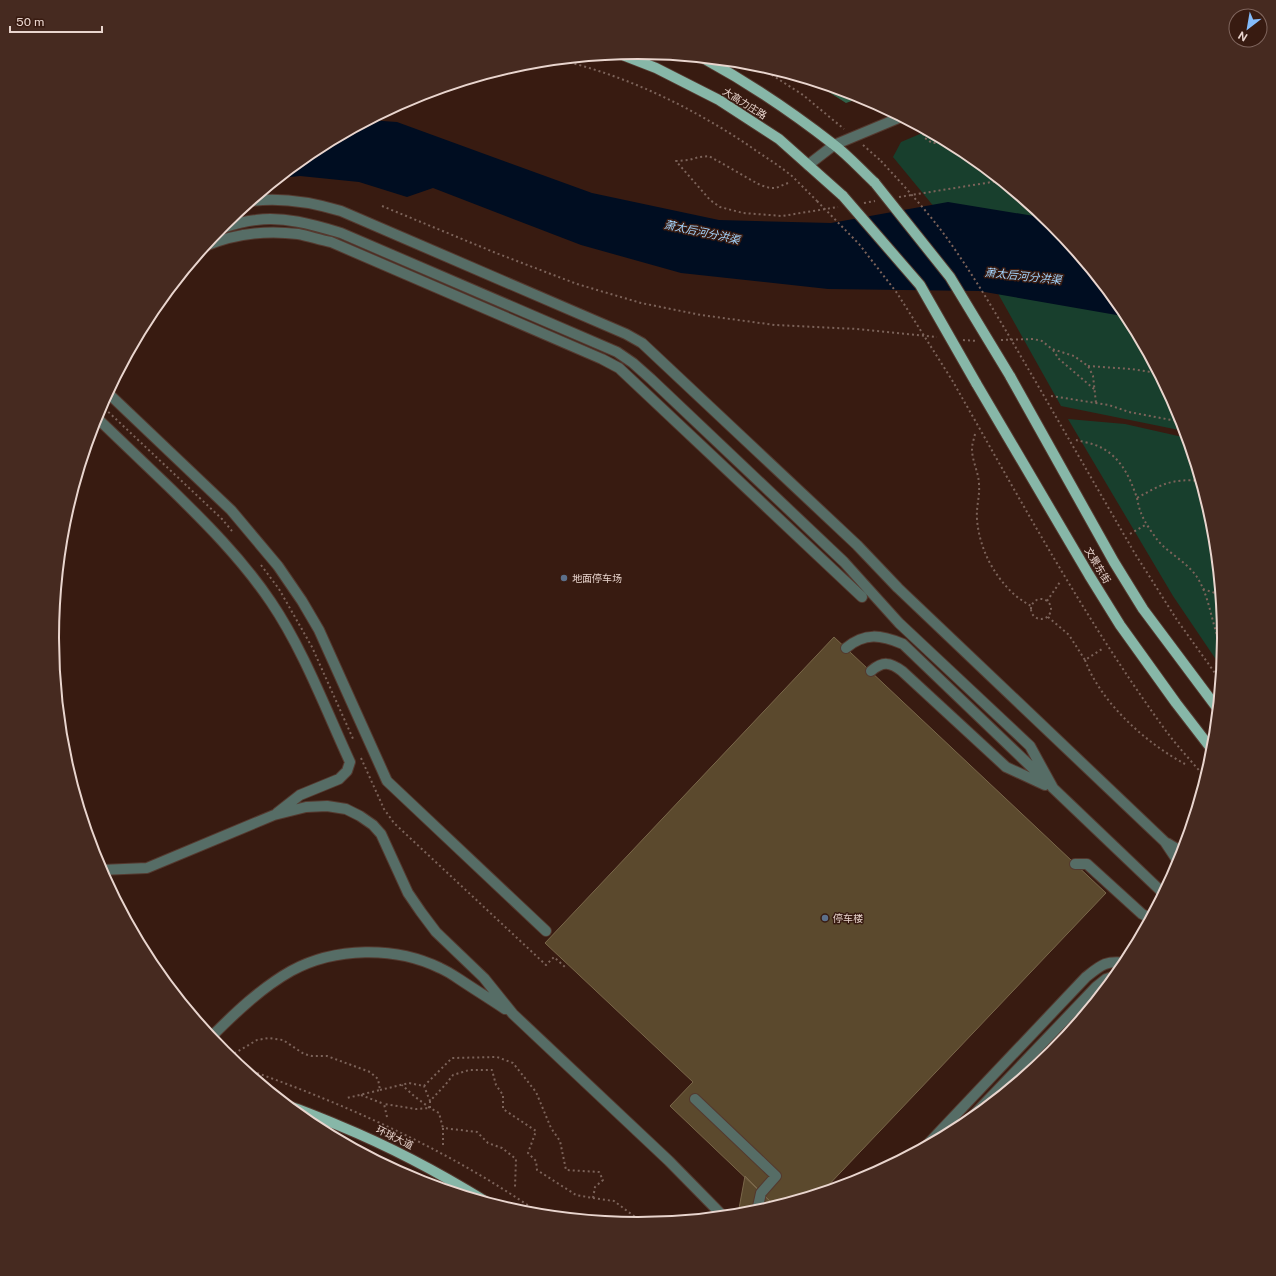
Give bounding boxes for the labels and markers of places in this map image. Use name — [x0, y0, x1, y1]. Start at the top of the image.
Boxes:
place label: 地面停车场 — [572, 572, 622, 584]
marker: 地面停车场 — [559, 573, 569, 583]
place label: 停车楼 — [833, 912, 863, 924]
marker: 停车楼 — [820, 913, 830, 923]

